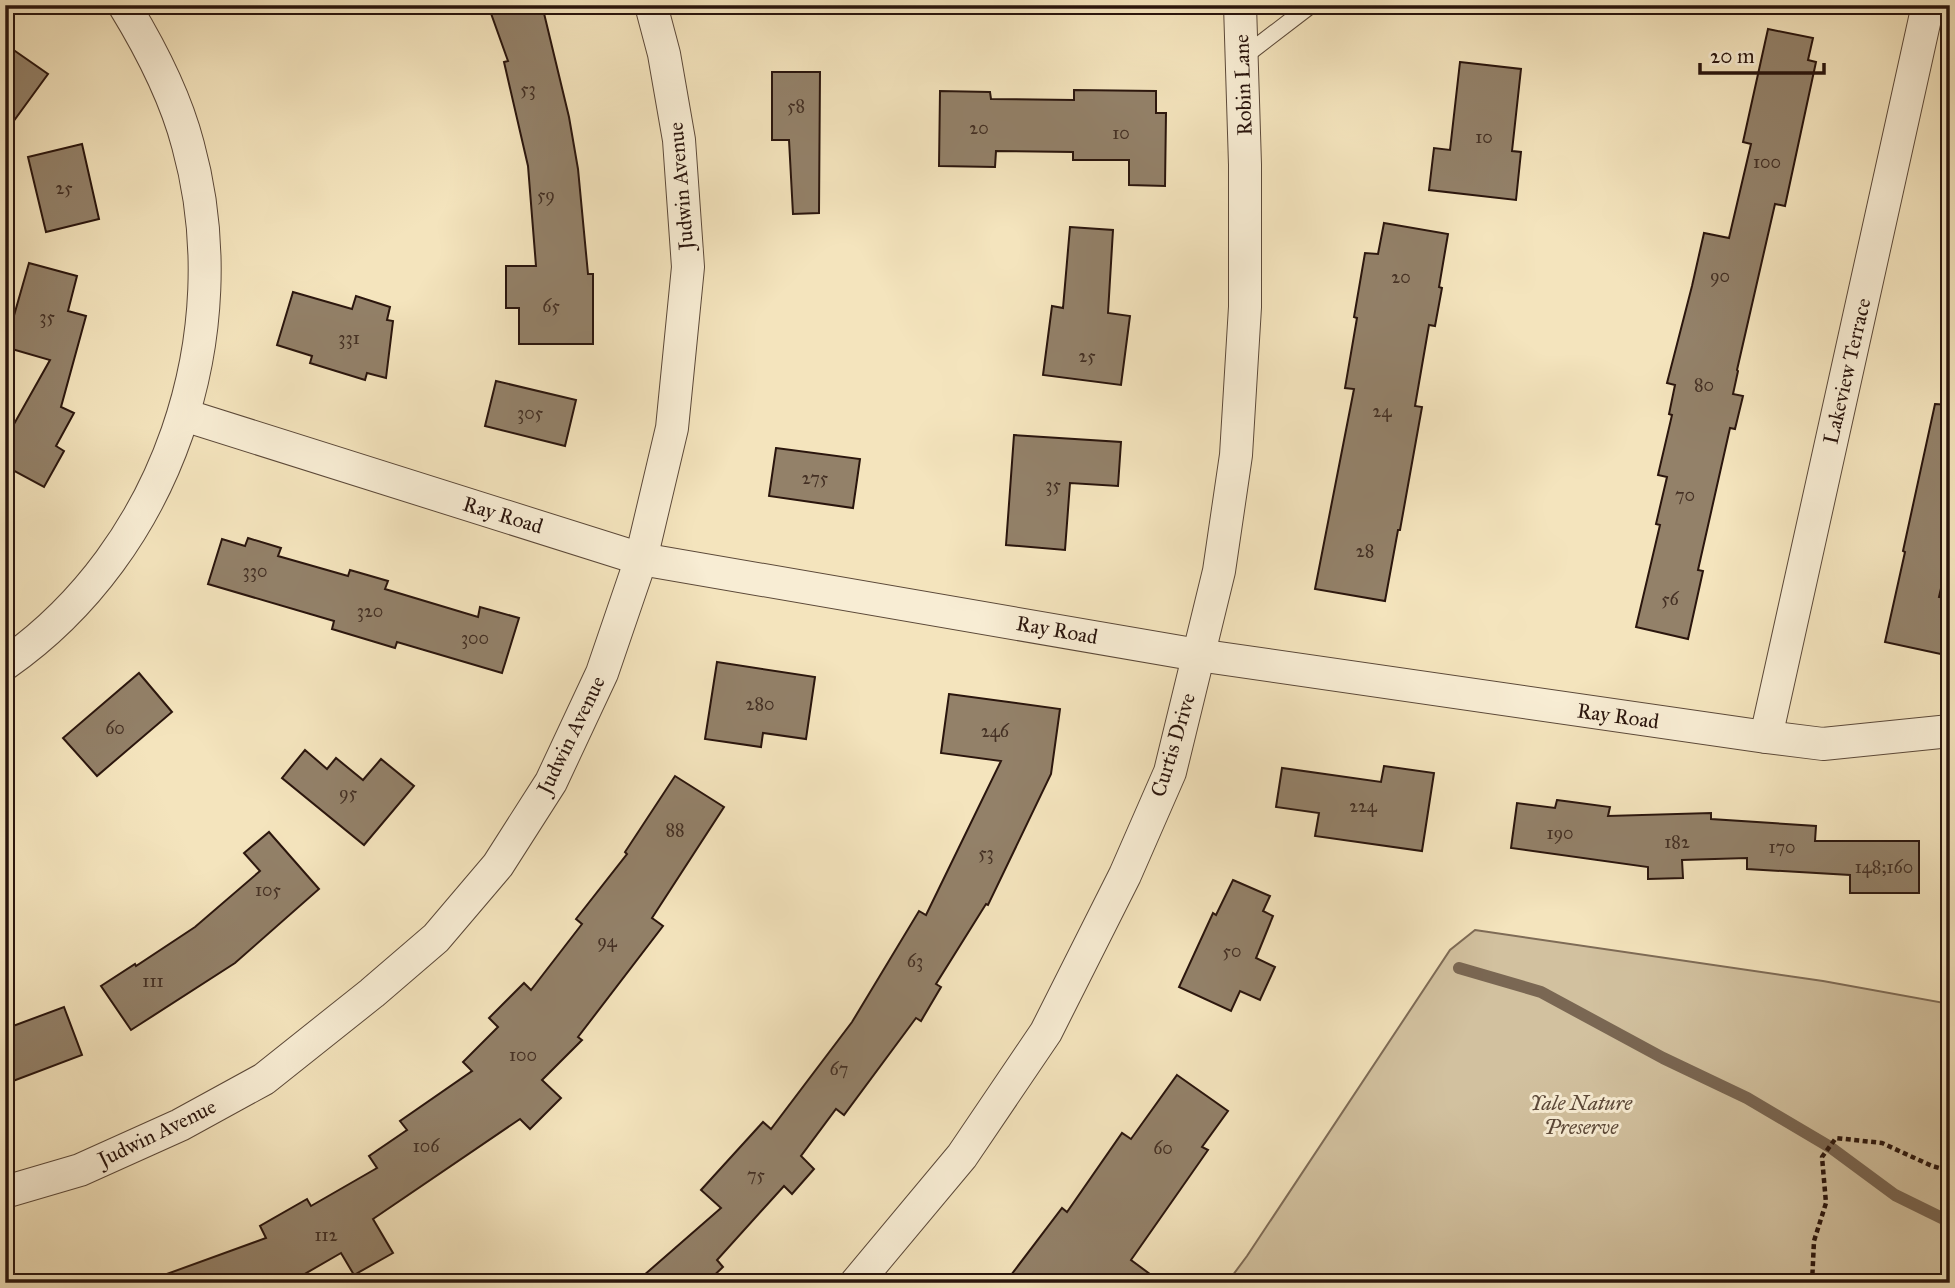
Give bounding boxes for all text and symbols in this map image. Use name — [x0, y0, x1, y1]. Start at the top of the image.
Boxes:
scale bar — [1700, 32, 1824, 76]
street label: Robin Lane — [1228, 34, 1258, 136]
text: 20 m — [1710, 43, 1755, 69]
house number: 53 — [520, 78, 536, 100]
house number: 58 — [787, 95, 805, 117]
house number: 20 — [969, 117, 989, 139]
street label: Judwin Avenue — [662, 121, 700, 253]
house number: 10 — [1112, 122, 1130, 144]
house number: 10 — [1475, 126, 1493, 148]
house number: 100 — [1753, 151, 1781, 173]
house number: 25 — [55, 177, 73, 199]
house number: 59 — [537, 184, 555, 206]
house number: 90 — [1710, 265, 1730, 287]
house number: 20 — [1391, 266, 1411, 288]
house number: 65 — [542, 295, 560, 317]
street label: Lakeview Terrace — [1818, 295, 1876, 447]
house number: 35 — [39, 306, 55, 328]
house number: 331 — [338, 327, 360, 349]
house number: 25 — [1078, 345, 1096, 367]
house number: 80 — [1694, 374, 1714, 396]
house number: 24 — [1373, 400, 1392, 422]
house number: 305 — [517, 402, 544, 424]
house number: 275 — [802, 467, 829, 489]
house number: 35 — [1045, 474, 1061, 496]
house number: 70 — [1675, 484, 1695, 506]
street label: Ray Road — [460, 491, 547, 540]
house number: 28 — [1356, 540, 1374, 562]
house number: 330 — [243, 560, 267, 582]
house number: 56 — [1661, 588, 1680, 610]
house number: 320 — [357, 600, 383, 622]
street label: Ray Road — [1014, 610, 1100, 650]
house number: 300 — [461, 627, 489, 649]
street label: Judwin Avenue — [530, 671, 611, 800]
street label: Curtis Drive — [1145, 690, 1201, 800]
house number: 280 — [746, 693, 774, 715]
street label: Ray Road — [1575, 697, 1661, 735]
house number: 60 — [105, 717, 125, 739]
house number: 246 — [981, 720, 1010, 742]
house number: 95 — [339, 782, 358, 804]
house number: 224 — [1349, 795, 1378, 817]
house number: 88 — [665, 819, 685, 841]
house number: 190 — [1546, 822, 1574, 844]
house number: 182 — [1664, 831, 1690, 853]
house number: 170 — [1768, 836, 1796, 858]
house number: 53 — [978, 842, 994, 864]
house number: 148;160 — [1855, 856, 1913, 878]
house number: 105 — [255, 879, 282, 901]
house number: 94 — [597, 930, 618, 952]
house number: 50 — [1223, 940, 1241, 962]
house number: 63 — [907, 950, 923, 972]
house number: 111 — [142, 970, 164, 992]
house number: 100 — [509, 1044, 537, 1066]
house number: 67 — [830, 1058, 848, 1080]
park label: Yale Nature Preserve — [1530, 1090, 1633, 1140]
street label: Judwin Avenue — [92, 1093, 221, 1174]
house number: 106 — [413, 1135, 440, 1157]
house number: 60 — [1153, 1137, 1173, 1159]
house number: 75 — [747, 1164, 766, 1186]
house number: 112 — [314, 1224, 338, 1246]

